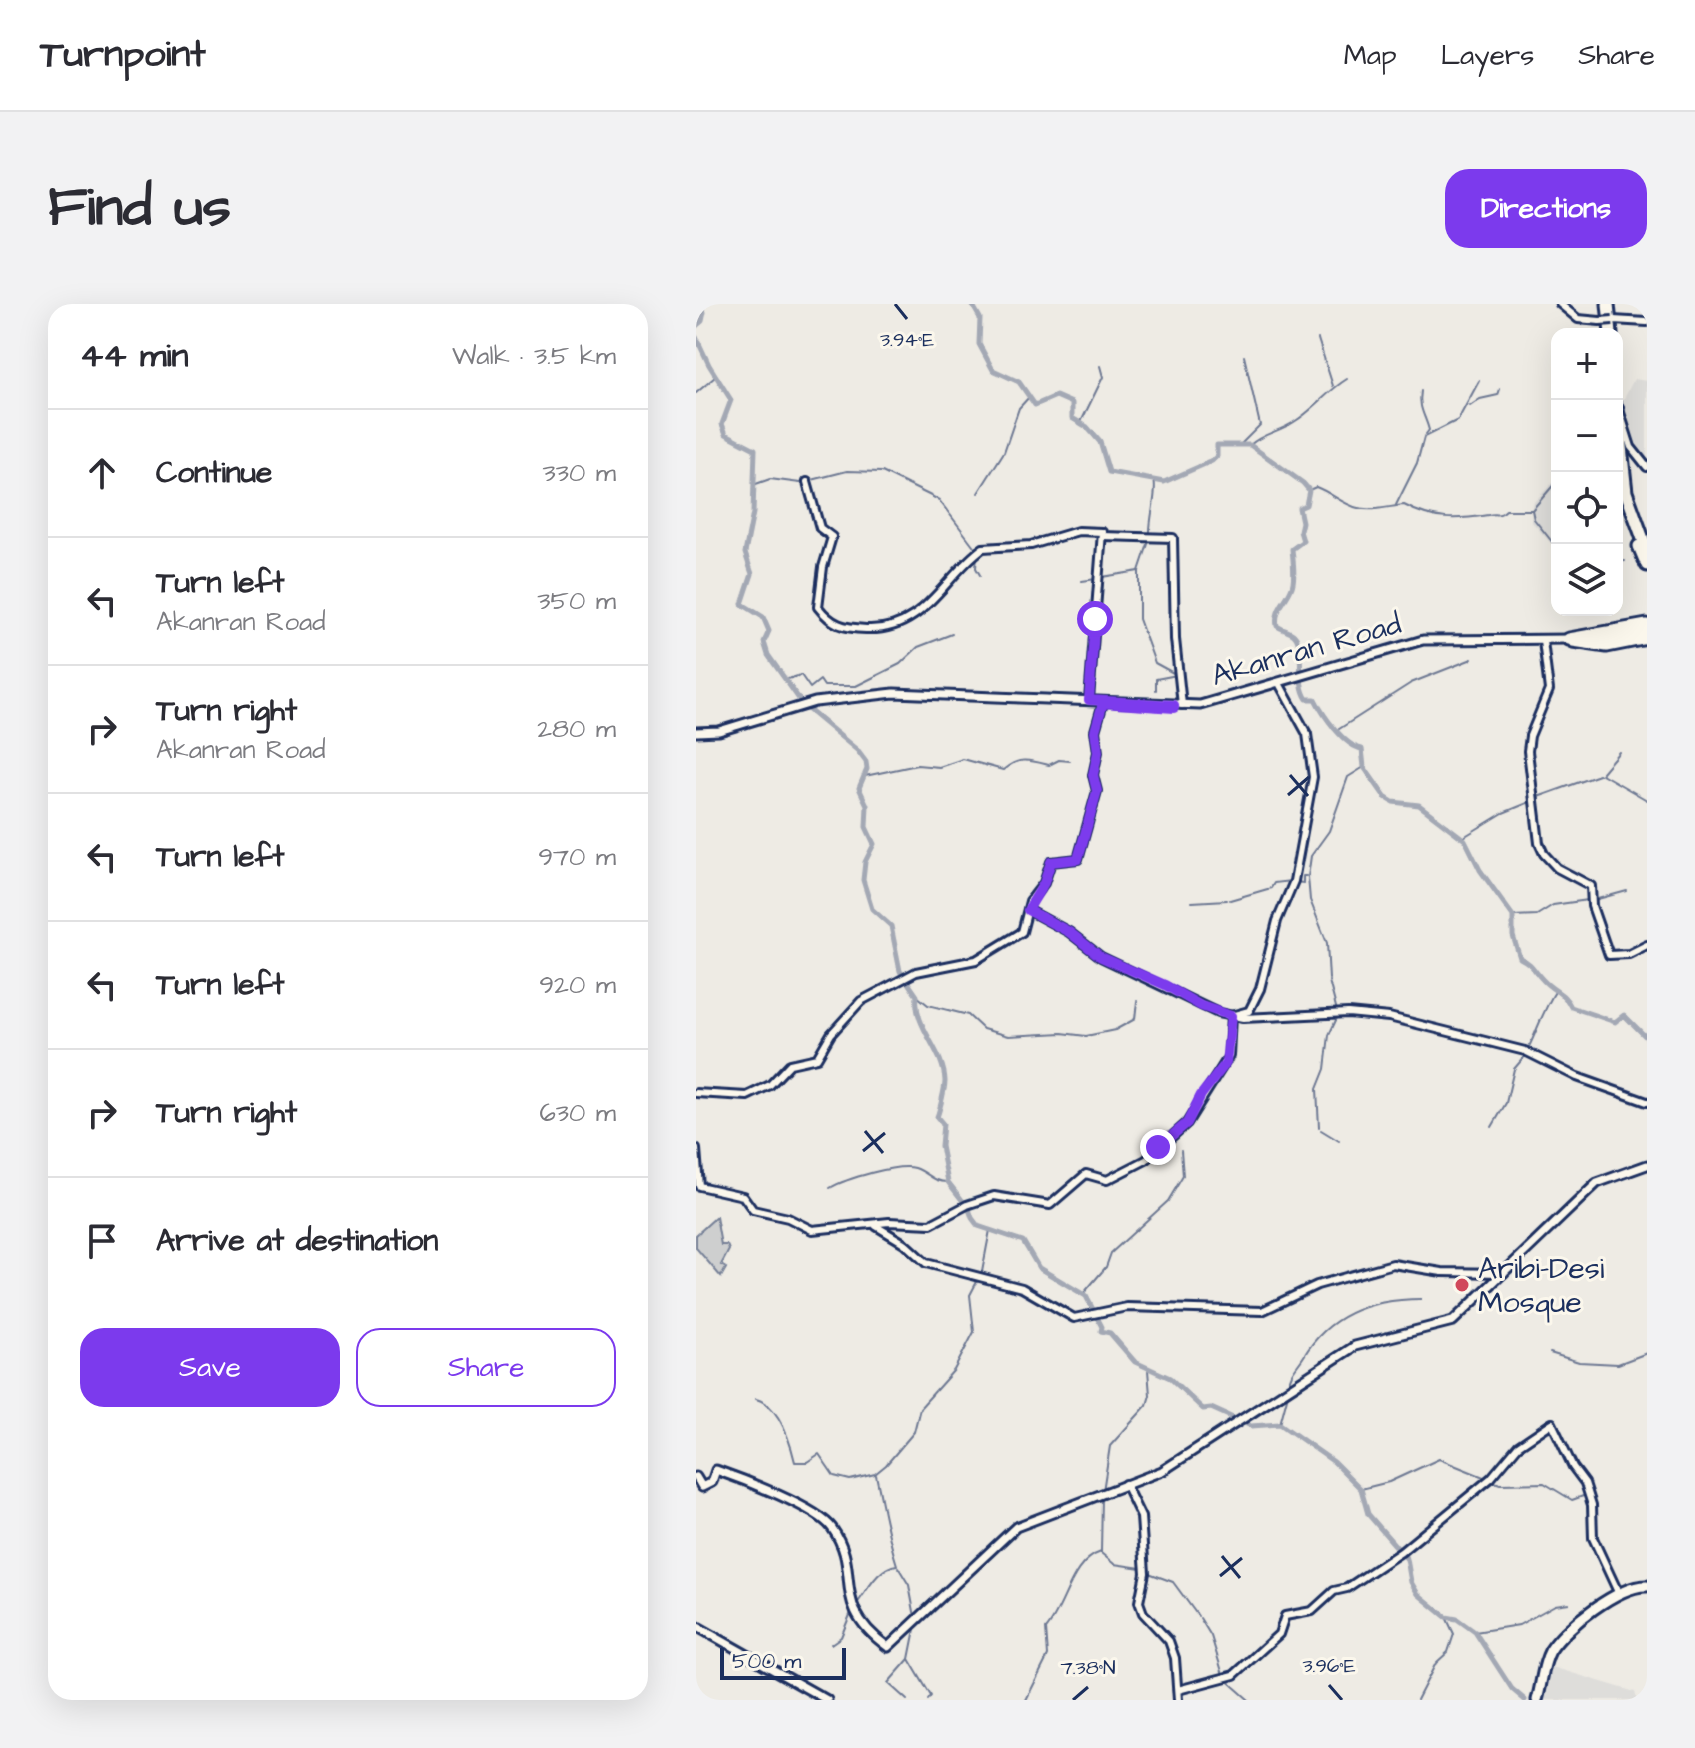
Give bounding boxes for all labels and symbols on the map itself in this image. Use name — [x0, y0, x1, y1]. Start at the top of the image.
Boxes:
text: 3.94°E — [880, 326, 934, 354]
route start — [1077, 601, 1113, 637]
street label: Akanran Road — [1206, 603, 1406, 697]
route end — [1140, 1129, 1176, 1165]
place label: Aribi-Desi Mosque — [1478, 1248, 1605, 1324]
marker: Aribi-Desi Mosque — [1453, 1276, 1471, 1294]
scale bar — [720, 1644, 846, 1680]
text: 3.96°E — [1302, 1652, 1356, 1680]
text: 7.38°N — [1060, 1654, 1116, 1682]

